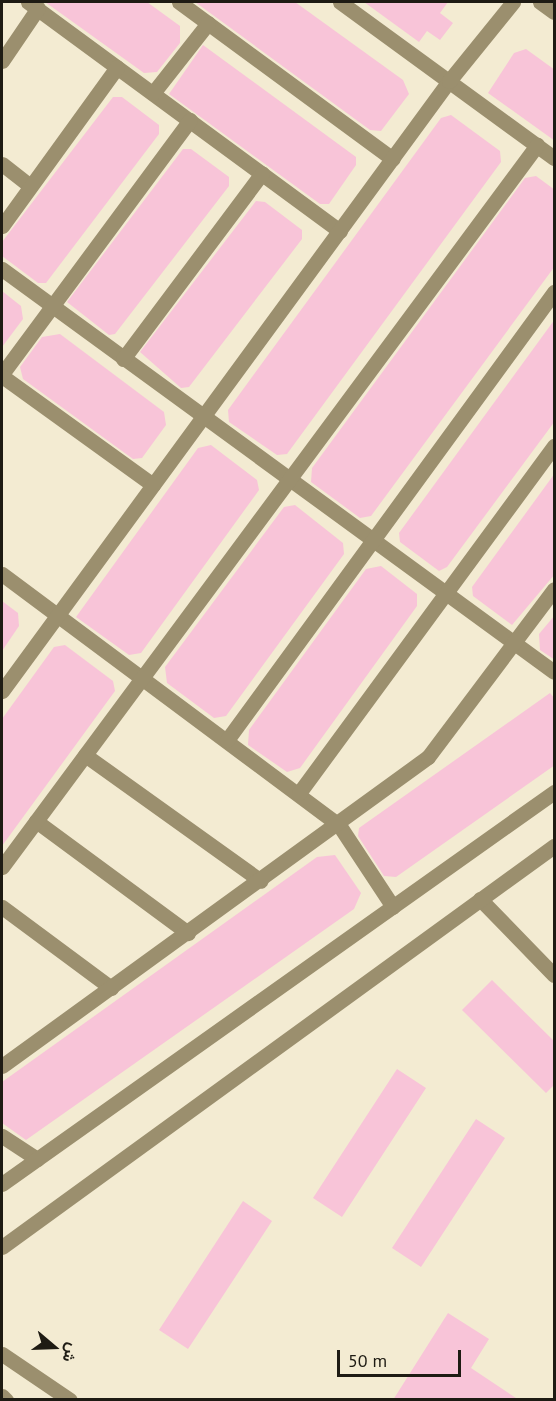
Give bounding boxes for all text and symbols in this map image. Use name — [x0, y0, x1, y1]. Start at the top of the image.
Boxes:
north arrow — [24, 1317, 84, 1377]
scale bar — [340, 1338, 464, 1376]
text: ش — [58, 1341, 84, 1365]
text: 50 m — [348, 1349, 387, 1372]

